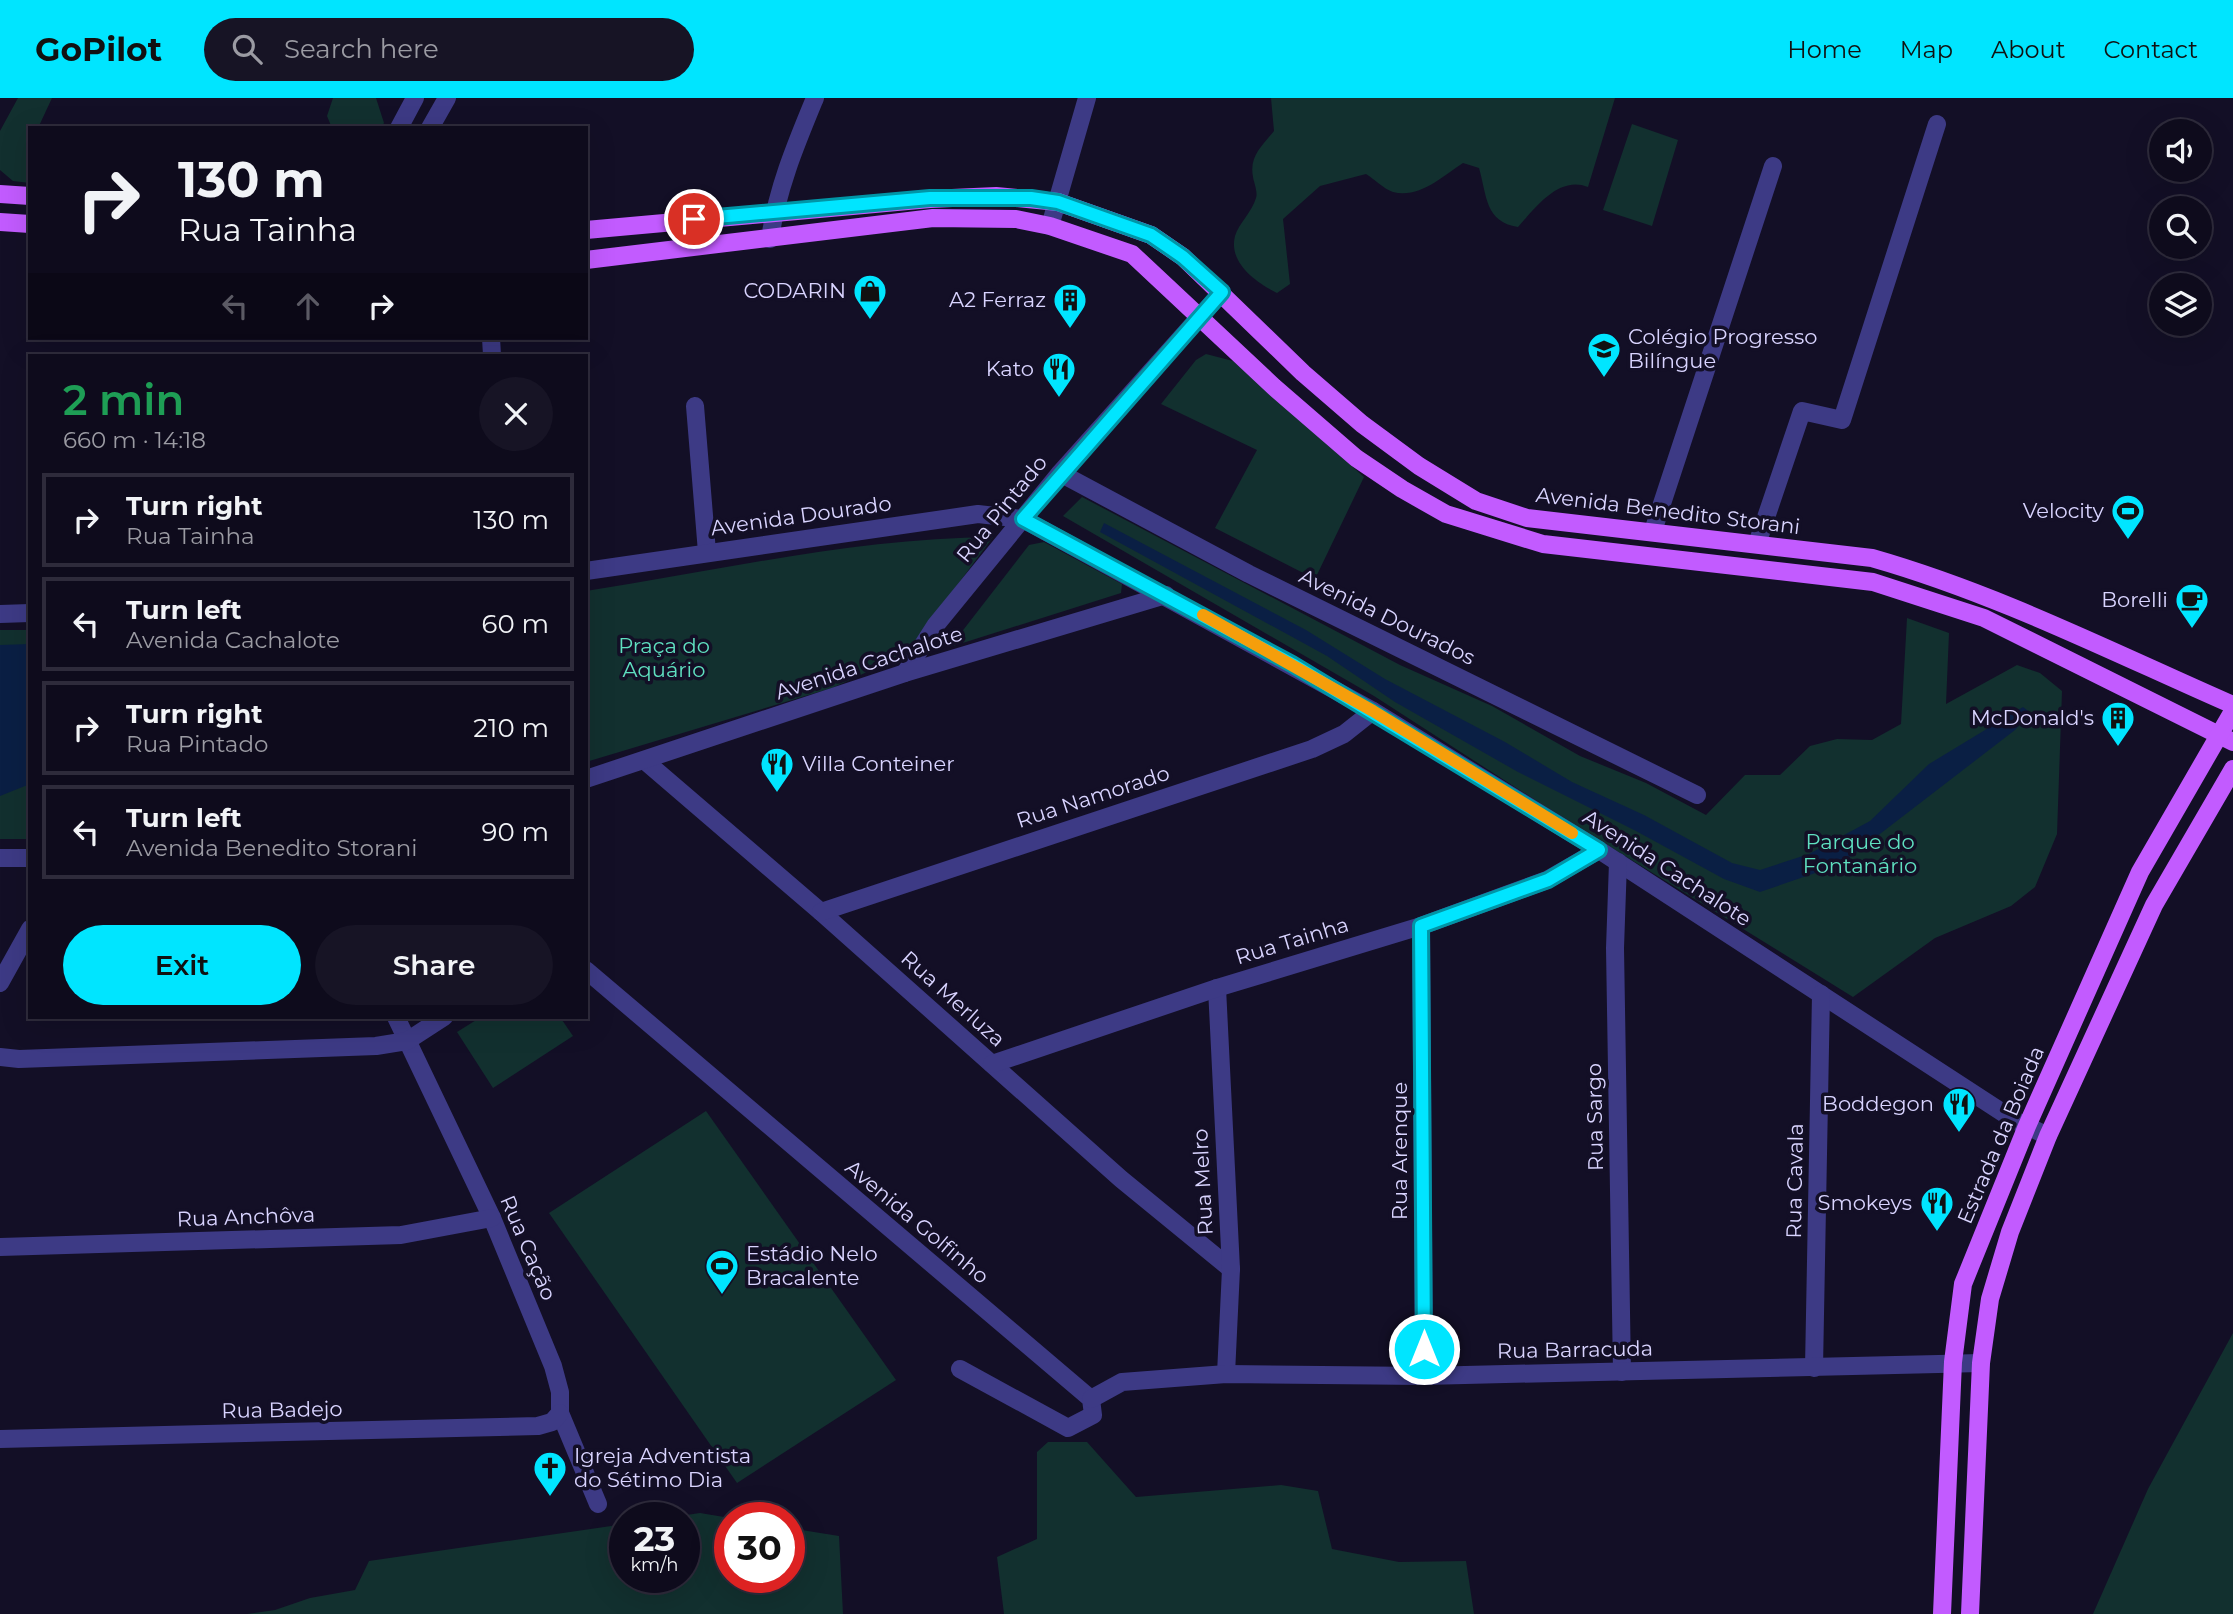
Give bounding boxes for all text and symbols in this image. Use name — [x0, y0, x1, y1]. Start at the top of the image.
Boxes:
search box — [204, 18, 694, 81]
text: GoPilot — [35, 29, 162, 69]
icon: search — [228, 30, 266, 68]
text: Search here — [284, 33, 439, 65]
text: Home — [1787, 35, 1862, 64]
text: Map — [1900, 35, 1953, 64]
text: About — [1991, 35, 2065, 64]
text: Contact — [2103, 35, 2198, 64]
map controls — [2149, 119, 2212, 336]
button: sound — [2149, 119, 2212, 182]
text: 130 m — [178, 150, 325, 209]
icon: right — [63, 154, 154, 245]
pin — [664, 189, 724, 249]
button: search — [2149, 196, 2212, 259]
icon: arrive — [675, 200, 713, 238]
text: Rua Tainha — [178, 210, 357, 249]
shop icon: CODARIN — [851, 272, 889, 321]
button: layers — [2149, 273, 2212, 336]
place label: CODARIN — [743, 278, 846, 303]
building icon: A2 Ferraz — [1051, 281, 1089, 330]
icon: left — [216, 287, 254, 325]
icon: ahead — [289, 287, 327, 325]
icon: right — [362, 287, 400, 325]
place label: A2 Ferraz — [949, 287, 1046, 312]
place label: Colégio Progresso Bilíngue — [1628, 324, 1817, 373]
school or university icon: Colégio Progresso Bilíngue — [1585, 330, 1623, 379]
restaurant icon: Kato — [1040, 350, 1078, 399]
place label: Kato — [986, 356, 1034, 381]
text: 2 min — [63, 374, 184, 426]
button: close — [479, 377, 553, 451]
text: 660 m · 14:18 — [63, 426, 206, 454]
street label: Rua Pintado — [951, 450, 1052, 567]
street label: Avenida Benedito Storani — [1534, 482, 1802, 539]
text: Turn right — [126, 490, 262, 522]
street label: Avenida Dourado — [709, 490, 893, 541]
sports icon: Velocity — [2109, 492, 2147, 541]
place label: Velocity — [2023, 498, 2105, 523]
icon: right — [67, 501, 105, 539]
text: 130 m — [473, 504, 549, 536]
text: Rua Tainha — [126, 522, 255, 550]
street label: Avenida Dourados — [1295, 563, 1479, 670]
cafe icon: Borelli — [2173, 581, 2211, 630]
place label: Borelli — [2101, 587, 2168, 612]
text: Turn left — [126, 594, 242, 626]
icon: left — [67, 605, 105, 643]
text: 60 m — [482, 608, 549, 640]
street label: Avenida Cachalote — [772, 620, 966, 705]
text: Avenida Cachalote — [126, 626, 340, 654]
park label: Praça do Aquário — [618, 633, 710, 682]
text: Turn right — [126, 698, 262, 730]
building icon: McDonald's — [2099, 699, 2137, 748]
place label: McDonald's — [1971, 705, 2094, 730]
icon: right — [67, 709, 105, 747]
text: 210 m — [473, 712, 549, 744]
text: Rua Pintado — [126, 730, 268, 758]
restaurant icon: Villa Conteiner — [758, 745, 796, 794]
place label: Villa Conteiner — [802, 751, 955, 776]
street label: Rua Namorado — [1013, 760, 1173, 833]
text: Turn left — [126, 802, 242, 834]
street label: Avenida Cachalote — [1579, 804, 1756, 931]
icon: left — [67, 813, 105, 851]
text: 90 m — [482, 816, 549, 848]
park label: Parque do Fontanário — [1803, 829, 1917, 878]
text: Avenida Benedito Storani — [126, 834, 418, 862]
street label: Rua Tainha — [1232, 911, 1352, 970]
button: Exit — [63, 925, 301, 1005]
button: Share — [315, 925, 553, 1005]
street label: Rua Merluza — [896, 945, 1010, 1052]
street label: Estrada da Boiada — [1952, 1042, 2049, 1227]
street label: Rua Sargo — [1581, 1063, 1608, 1171]
street label: Rua Arenque — [1387, 1082, 1412, 1220]
restaurant icon: Boddegon — [1940, 1085, 1978, 1134]
place label: Boddegon — [1822, 1091, 1934, 1116]
street label: Rua Cavala — [1781, 1123, 1808, 1239]
street label: Rua Melro — [1187, 1128, 1218, 1236]
street label: Avenida Golfinho — [841, 1154, 994, 1289]
restaurant icon: Smokeys — [1918, 1184, 1956, 1233]
place label: Smokeys — [1817, 1190, 1912, 1215]
street label: Rua Cação — [495, 1192, 562, 1304]
street label: Rua Anchôva — [176, 1202, 316, 1231]
place label: Estádio Nelo Bracalente — [746, 1241, 878, 1290]
sports icon: Estádio Nelo Bracalente — [703, 1247, 741, 1296]
position arrow — [1387, 1312, 1461, 1386]
street label: Rua Barracuda — [1497, 1336, 1653, 1363]
street label: Rua Badejo — [221, 1396, 343, 1423]
place label: Igreja Adventista do Sétimo Dia — [574, 1443, 751, 1492]
church icon: Igreja Adventista do Sétimo Dia — [531, 1449, 569, 1498]
speed limit sign: 30 — [714, 1502, 805, 1593]
text: 23 — [634, 1517, 675, 1560]
text: km/h — [630, 1554, 679, 1576]

